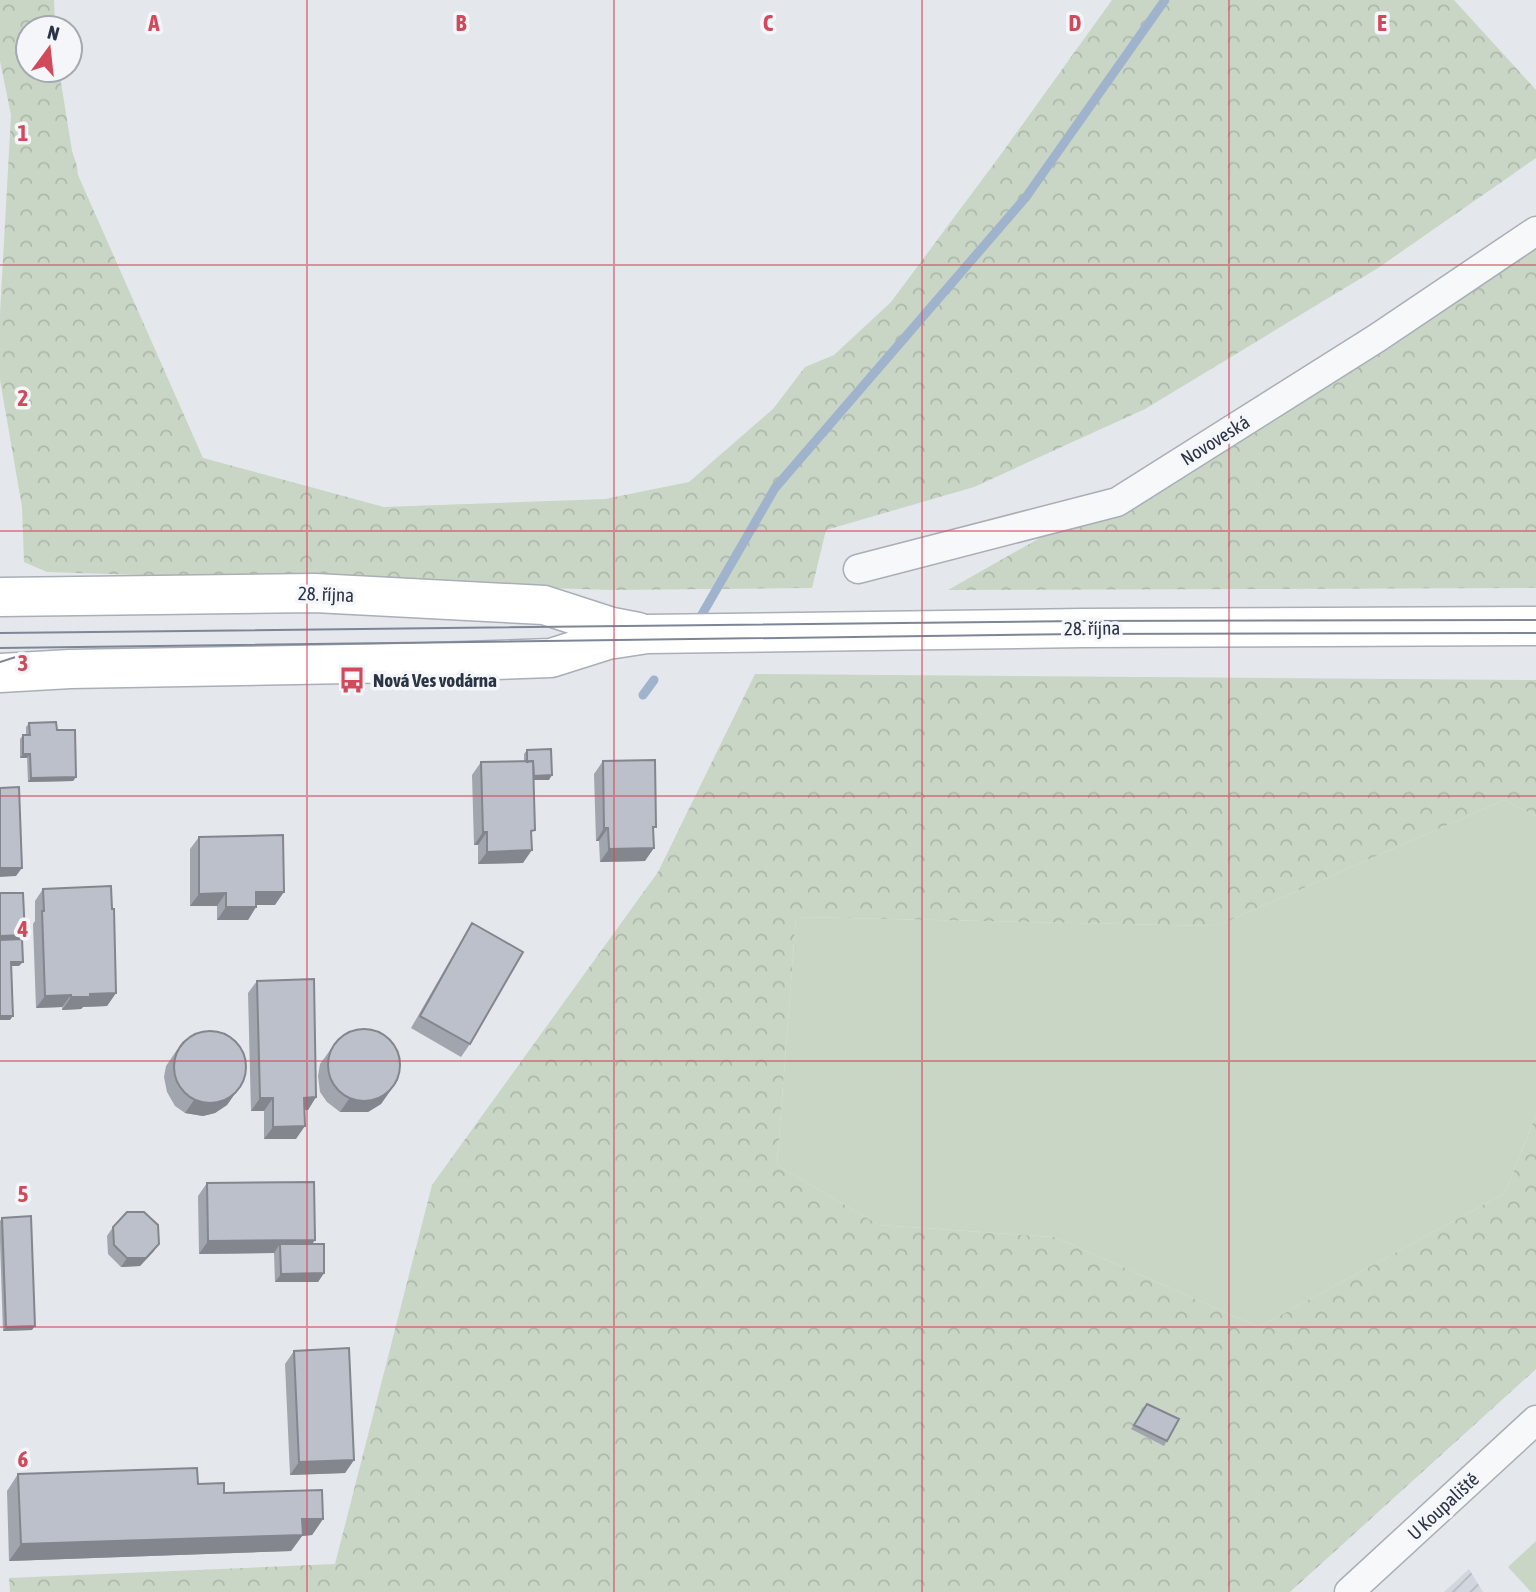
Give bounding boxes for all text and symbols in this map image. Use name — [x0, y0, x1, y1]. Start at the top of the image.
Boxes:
text: A — [147, 10, 160, 36]
text: B — [456, 10, 467, 36]
text: C — [763, 10, 774, 36]
text: D — [1069, 10, 1082, 36]
text: E — [1377, 10, 1387, 36]
north arrow — [14, 14, 84, 84]
text: N — [45, 21, 62, 45]
text: 1 — [18, 120, 29, 146]
text: 2 — [18, 385, 28, 411]
street label: Novoveská — [1177, 410, 1253, 470]
street label: 28. října — [298, 582, 354, 606]
street label: 28. října — [1064, 617, 1120, 639]
text: 3 — [18, 650, 28, 676]
bus stop icon: Nová Ves vodárna — [337, 665, 367, 695]
place label: Nová Ves vodárna — [373, 669, 497, 691]
text: 4 — [17, 916, 29, 942]
text: 5 — [18, 1181, 29, 1207]
text: 6 — [18, 1446, 29, 1472]
street label: U Koupaliště — [1403, 1468, 1483, 1544]

